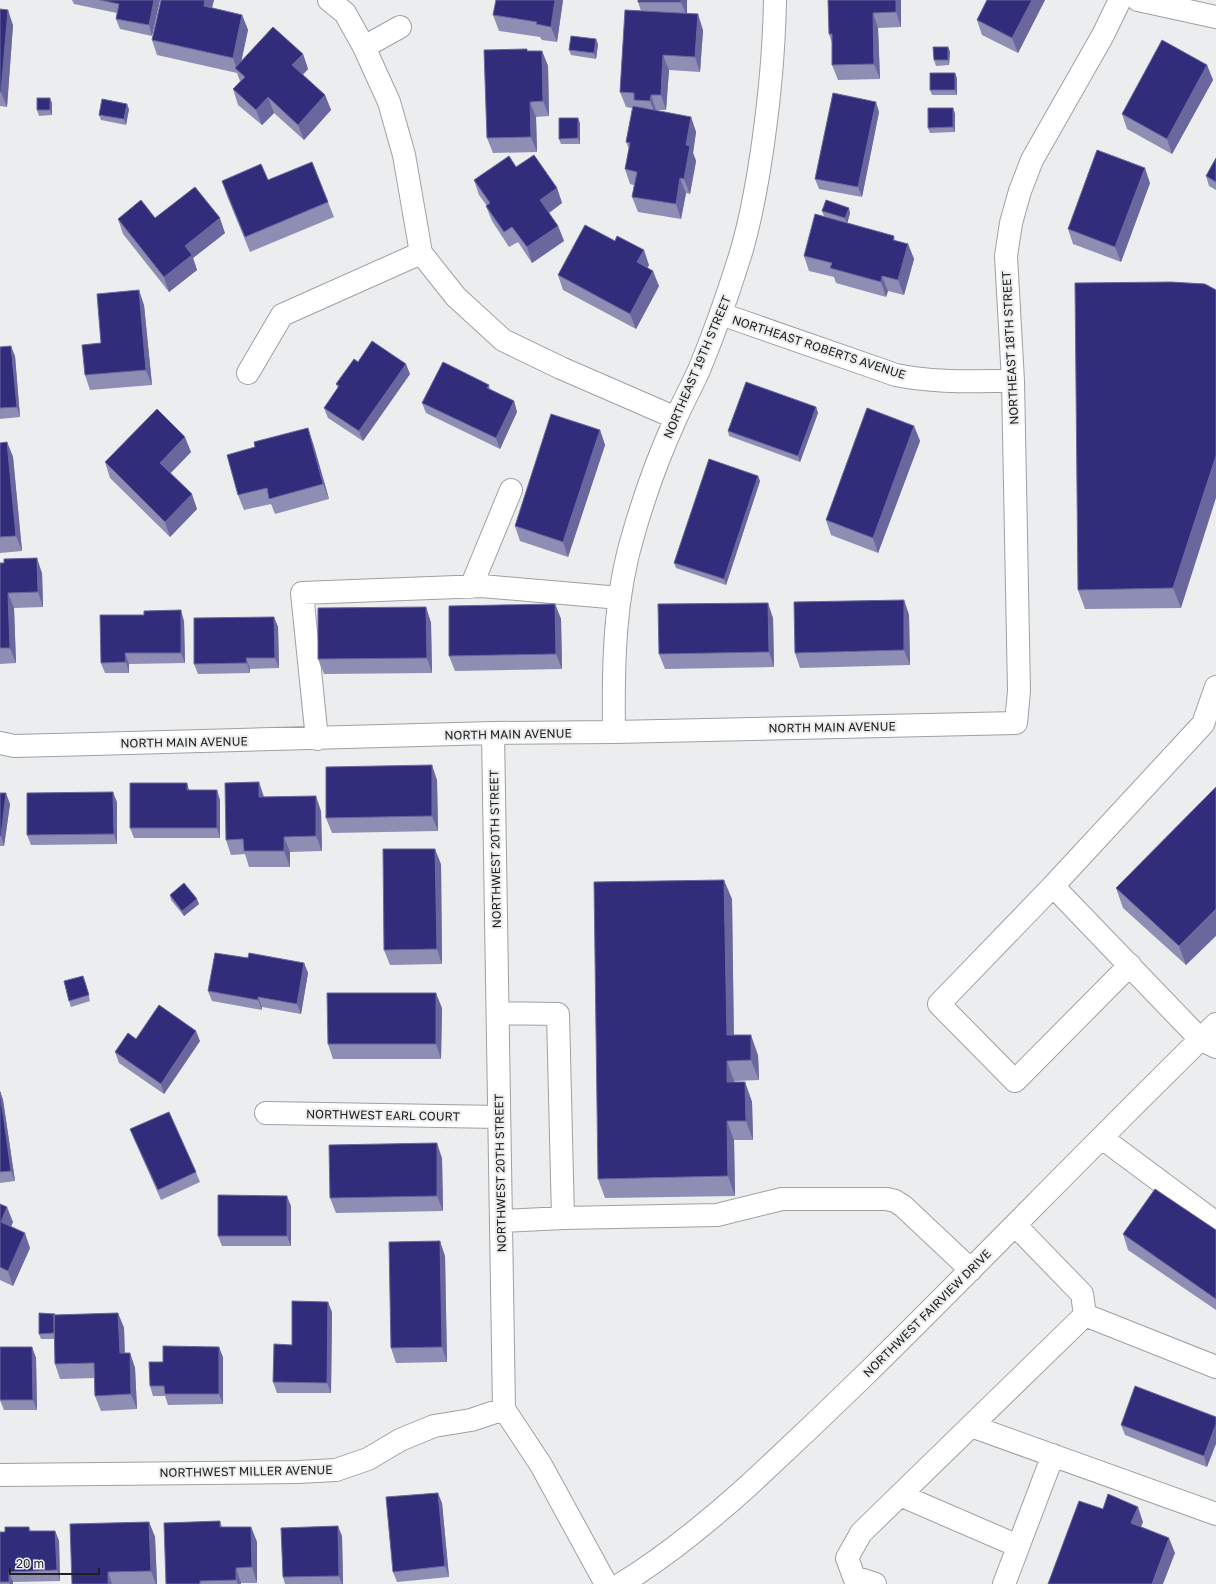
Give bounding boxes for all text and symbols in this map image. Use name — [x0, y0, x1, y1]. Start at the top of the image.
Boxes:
street label: NORTHEAST 18TH STREET — [998, 270, 1022, 425]
street label: NORTHEAST 19TH STREET — [660, 293, 734, 441]
street label: NORTHEAST ROBERTS AVENUE — [730, 312, 908, 382]
street label: NORTH MAIN AVENUE — [768, 718, 896, 736]
street label: NORTH MAIN AVENUE — [444, 725, 572, 743]
street label: NORTH MAIN AVENUE — [120, 733, 248, 751]
street label: NORTHWEST 20TH STREET — [486, 769, 504, 929]
street label: NORTHWEST 20TH STREET — [491, 1093, 509, 1253]
street label: NORTHWEST EARL COURT — [306, 1106, 461, 1124]
street label: NORTHWEST FAIRVIEW DRIVE — [860, 1246, 994, 1380]
street label: NORTHWEST MILLER AVENUE — [159, 1462, 333, 1480]
scale bar — [10, 1550, 99, 1576]
text: 20 m — [16, 1556, 44, 1571]

